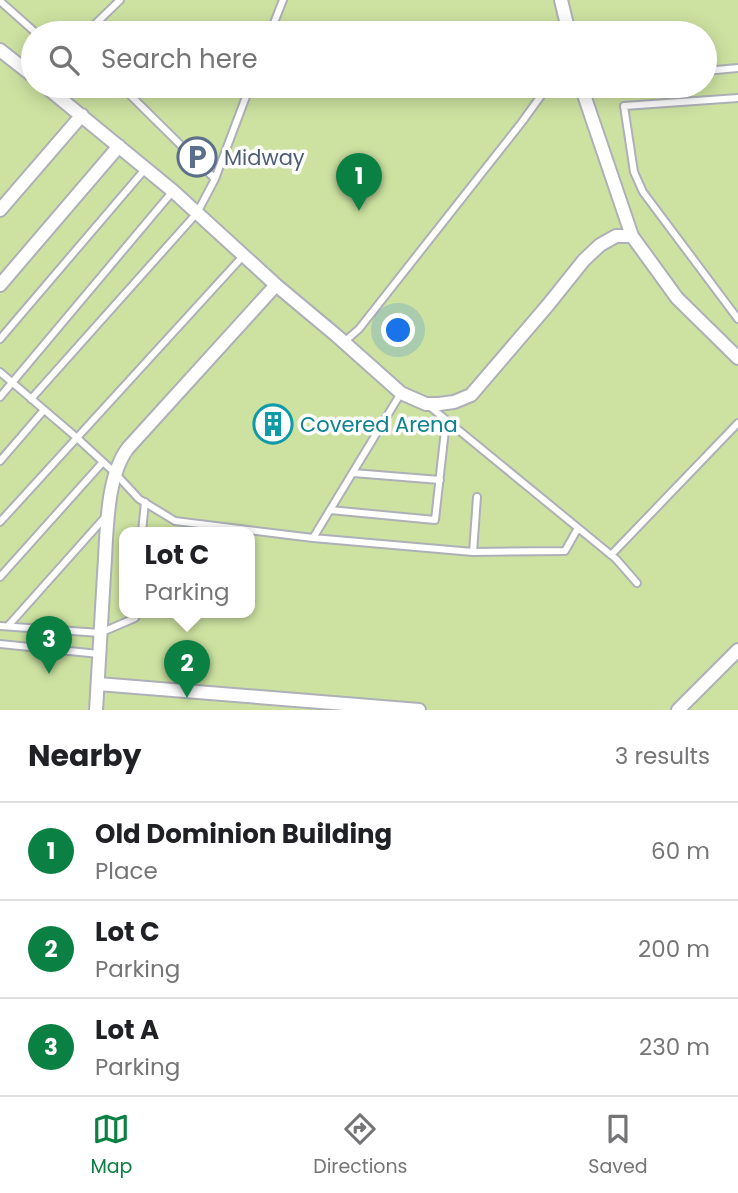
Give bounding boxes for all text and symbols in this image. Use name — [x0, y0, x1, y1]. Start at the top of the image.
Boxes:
search box — [21, 21, 717, 98]
icon: search — [45, 41, 83, 79]
text: Search here — [101, 41, 258, 77]
parking icon: Midway — [176, 136, 218, 178]
place label: Midway — [224, 143, 305, 172]
pin: 1 — [336, 153, 382, 211]
your location — [381, 313, 415, 347]
building icon: Covered Arena — [252, 403, 294, 445]
place label: Covered Arena — [300, 410, 458, 439]
popup — [119, 527, 255, 618]
text: Lot C — [144, 537, 209, 573]
text: Parking — [144, 576, 230, 608]
pin: 3 — [26, 616, 72, 674]
pin: 2 — [164, 640, 210, 698]
text: Nearby — [28, 734, 142, 777]
text: 3 results — [615, 740, 710, 772]
text: Old Dominion Building — [95, 816, 392, 852]
text: 1 — [47, 835, 55, 867]
text: 60 m — [651, 835, 710, 867]
text: Place — [95, 855, 158, 887]
text: Lot C — [95, 914, 160, 950]
text: 2 — [44, 933, 58, 965]
text: 200 m — [638, 933, 710, 965]
text: Parking — [95, 953, 180, 985]
text: Lot A — [95, 1012, 159, 1048]
text: 3 — [44, 1031, 58, 1063]
text: 230 m — [639, 1031, 710, 1063]
text: Parking — [95, 1051, 180, 1083]
tab: Map — [90, 1110, 132, 1181]
tab: Directions — [313, 1110, 408, 1181]
tab: Saved — [588, 1110, 648, 1181]

